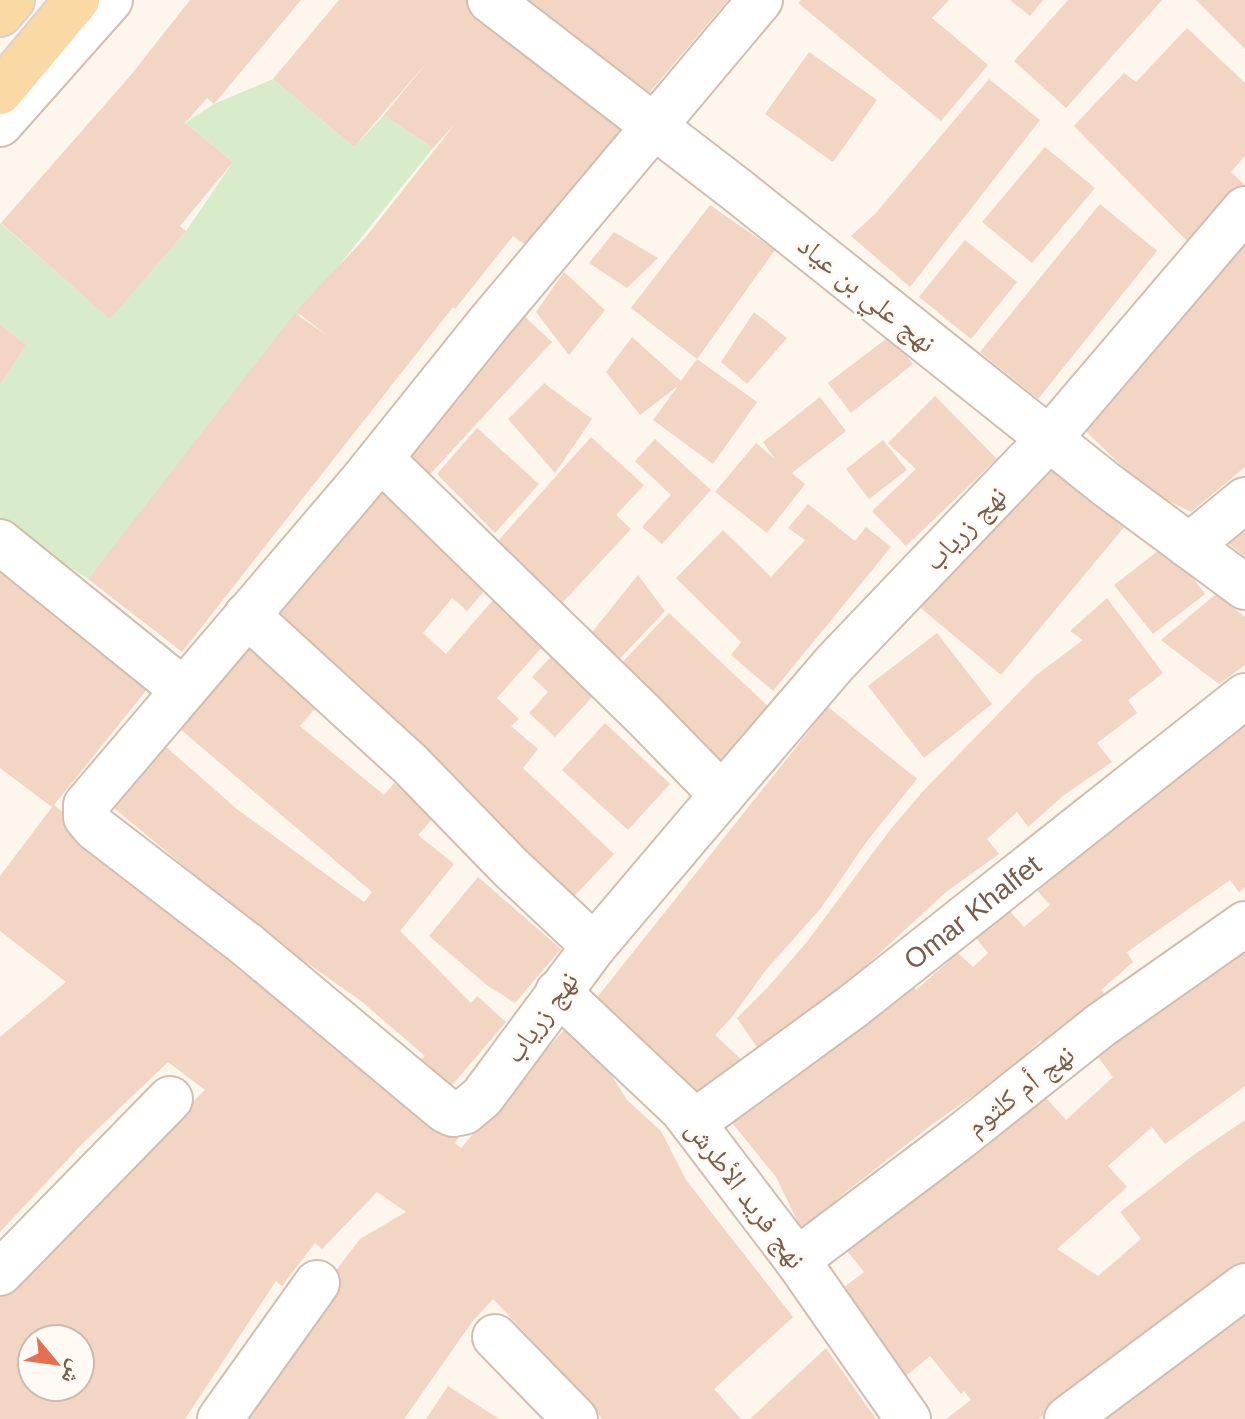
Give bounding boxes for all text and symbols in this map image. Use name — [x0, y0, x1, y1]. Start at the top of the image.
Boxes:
street label: نهج علي بن عياد — [788, 229, 942, 364]
street label: نهج زرياب — [917, 480, 1014, 578]
street label: Omar Khalfet — [898, 848, 1047, 975]
street label: نهج زرياب — [498, 966, 586, 1070]
street label: نهج أم كلثوم — [959, 1037, 1082, 1144]
street label: نهج فريد الأطرش — [679, 1114, 812, 1276]
north arrow — [16, 1323, 96, 1403]
text: ش — [56, 1356, 90, 1389]

